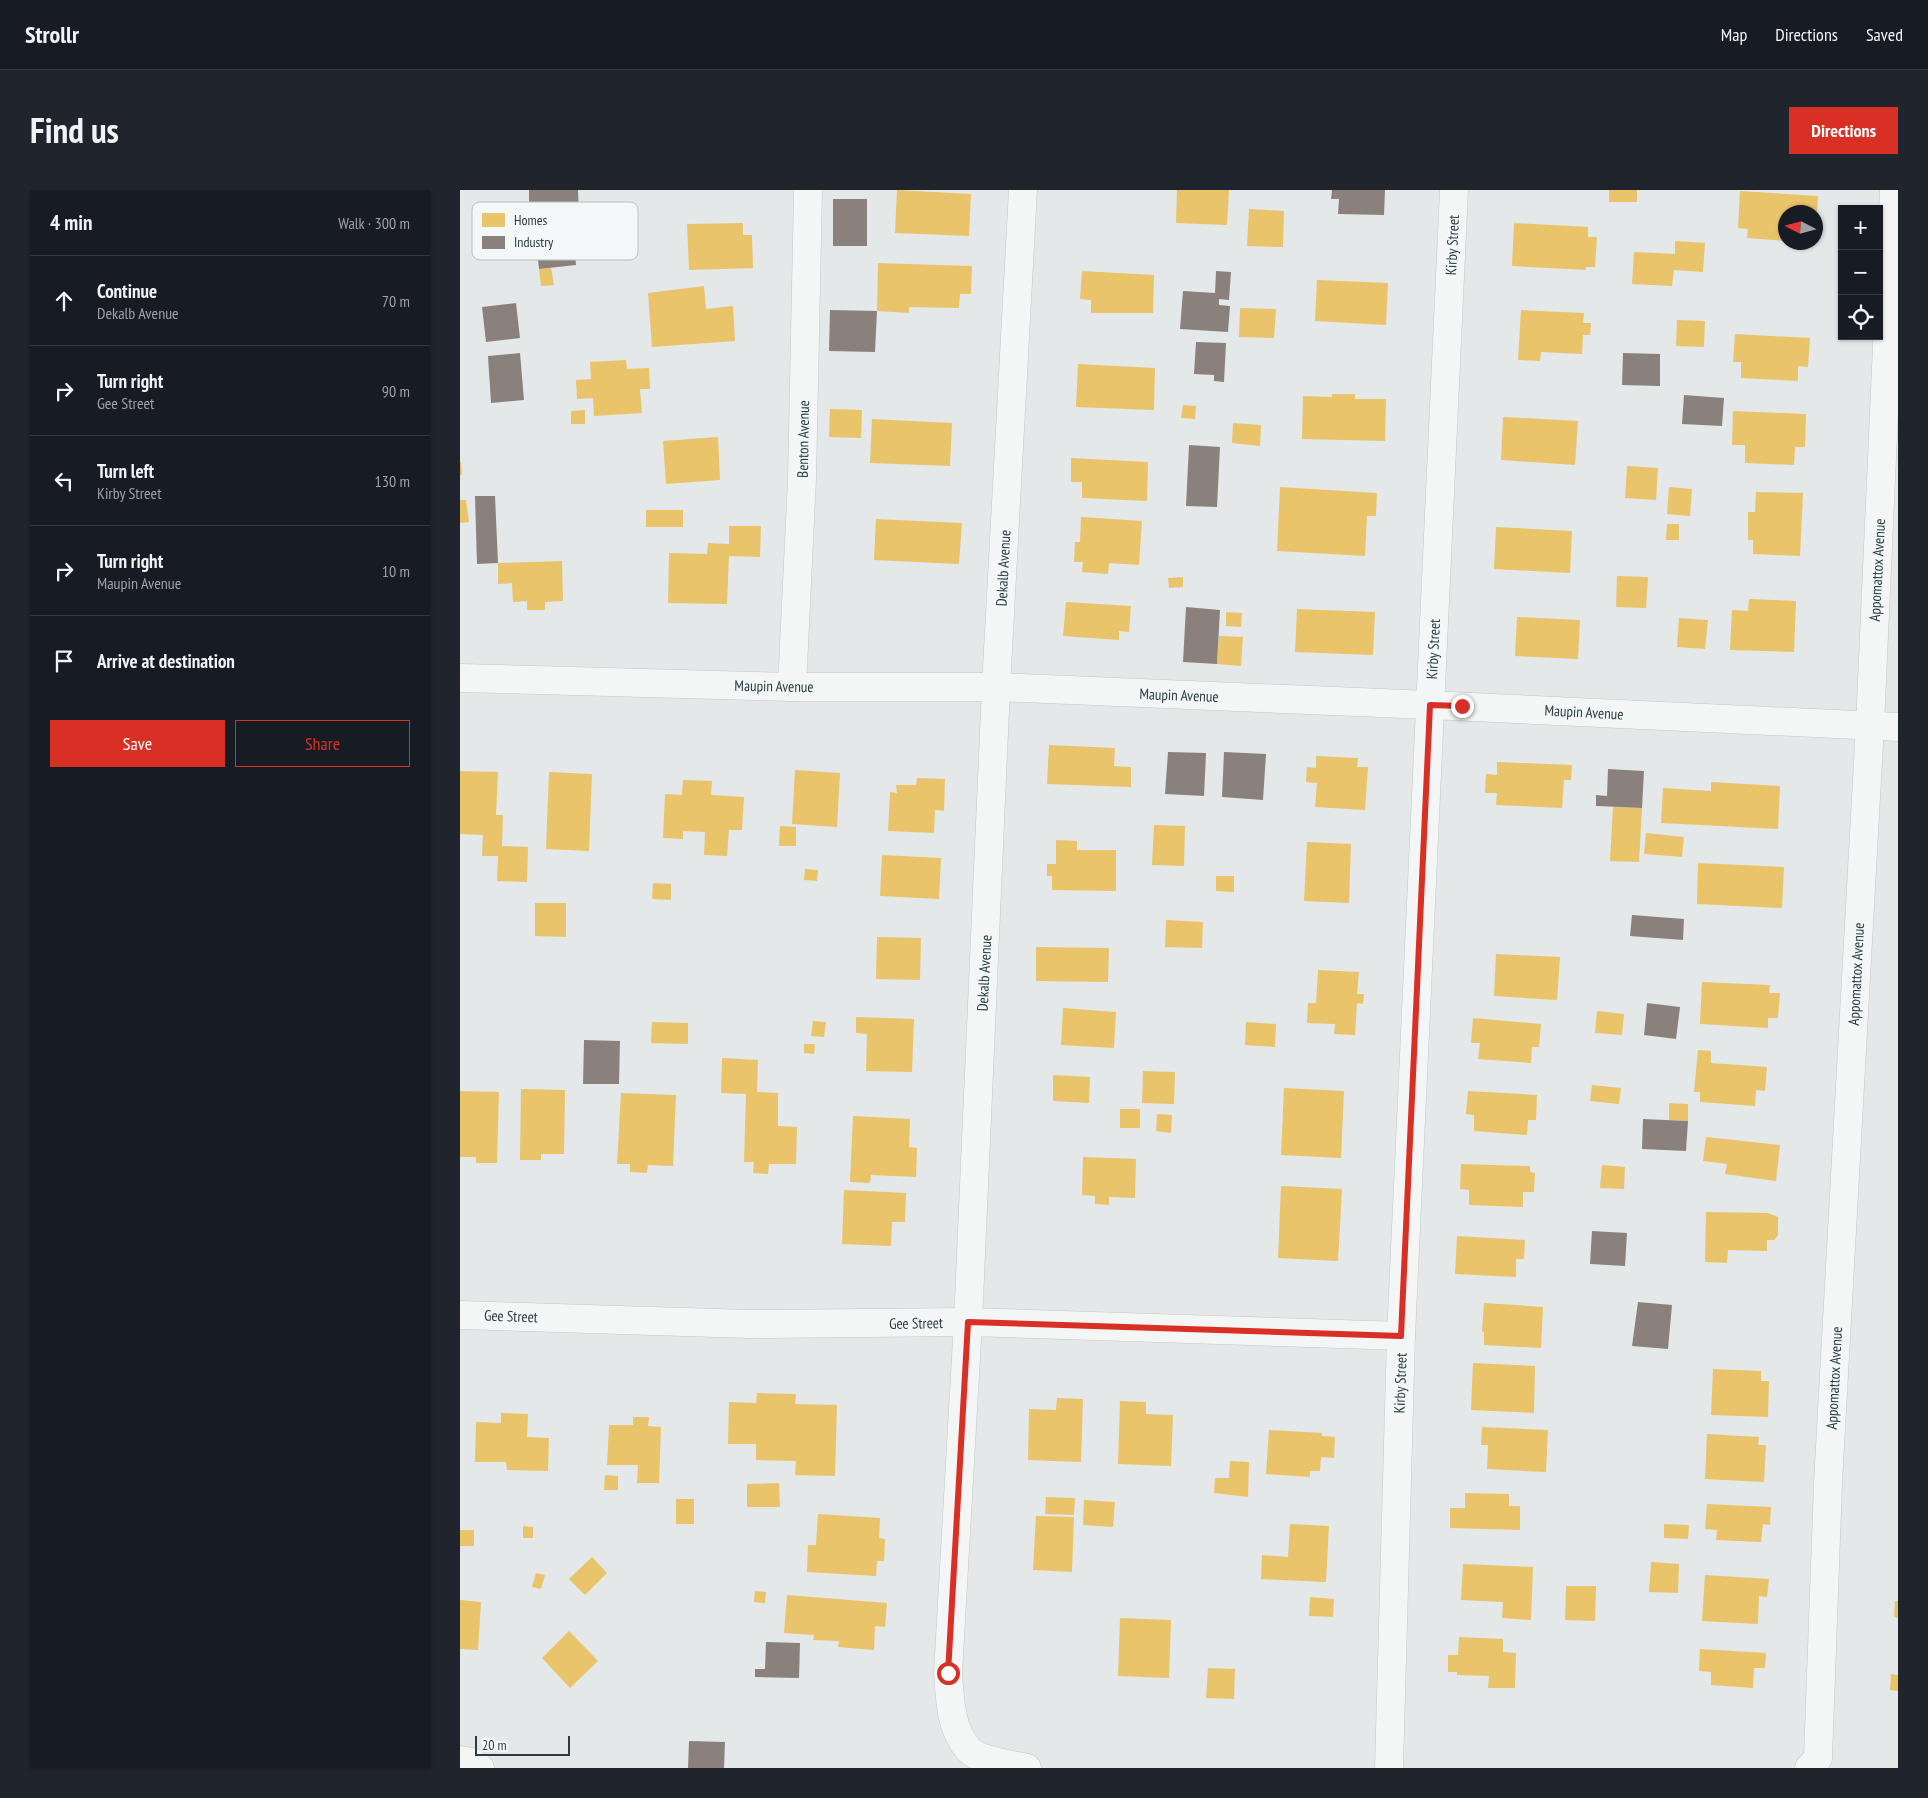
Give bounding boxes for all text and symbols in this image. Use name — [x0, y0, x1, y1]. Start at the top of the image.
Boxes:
text: Strollr — [25, 19, 79, 50]
text: Map — [1721, 23, 1747, 46]
text: Directions — [1775, 23, 1838, 46]
text: Saved — [1866, 23, 1903, 46]
text: Find us — [30, 107, 119, 153]
button: Directions — [1789, 107, 1898, 154]
legend — [472, 202, 638, 260]
north arrow — [1778, 205, 1823, 250]
map controls — [1838, 205, 1883, 340]
button: + — [1838, 205, 1883, 250]
text: 4 min — [50, 209, 92, 236]
text: Homes — [514, 211, 547, 229]
text: Walk · 300 m — [338, 213, 410, 233]
street label: Kirby Street — [1441, 214, 1463, 276]
text: Industry — [514, 233, 554, 251]
button: − — [1838, 250, 1883, 295]
text: Continue — [97, 279, 157, 303]
icon: ahead — [50, 287, 78, 315]
text: 70 m — [382, 291, 410, 311]
button: locate — [1838, 295, 1883, 340]
text: Dekalb Avenue — [97, 303, 179, 323]
text: Turn right — [97, 369, 163, 393]
icon: right — [50, 377, 78, 405]
text: 90 m — [382, 381, 410, 401]
text: Gee Street — [97, 393, 154, 413]
street label: Benton Avenue — [793, 400, 813, 478]
text: Turn left — [97, 459, 154, 483]
icon: left — [50, 467, 78, 495]
text: 130 m — [375, 471, 410, 491]
text: Kirby Street — [97, 483, 162, 503]
street label: Appomattox Avenue — [1865, 518, 1889, 622]
street label: Dekalb Avenue — [992, 529, 1014, 607]
text: Turn right — [97, 549, 163, 573]
icon: right — [50, 557, 78, 585]
text: 10 m — [382, 561, 410, 581]
text: Maupin Avenue — [97, 573, 181, 593]
street label: Kirby Street — [1422, 618, 1444, 680]
icon: arrive — [50, 647, 78, 675]
text: Arrive at destination — [97, 649, 235, 673]
street label: Maupin Avenue — [734, 676, 814, 696]
street label: Maupin Avenue — [1139, 684, 1219, 706]
route end — [1451, 695, 1474, 718]
street label: Maupin Avenue — [1544, 700, 1624, 724]
button: Save — [50, 720, 225, 767]
button: Share — [235, 720, 410, 767]
street label: Appomattox Avenue — [1844, 922, 1868, 1026]
street label: Dekalb Avenue — [973, 934, 995, 1012]
street label: Gee Street — [484, 1306, 538, 1326]
street label: Gee Street — [889, 1313, 943, 1333]
street label: Appomattox Avenue — [1822, 1326, 1846, 1430]
street label: Kirby Street — [1389, 1352, 1411, 1414]
route start — [937, 1662, 960, 1685]
scale bar — [475, 1733, 570, 1756]
text: 20 m — [482, 1736, 507, 1754]

